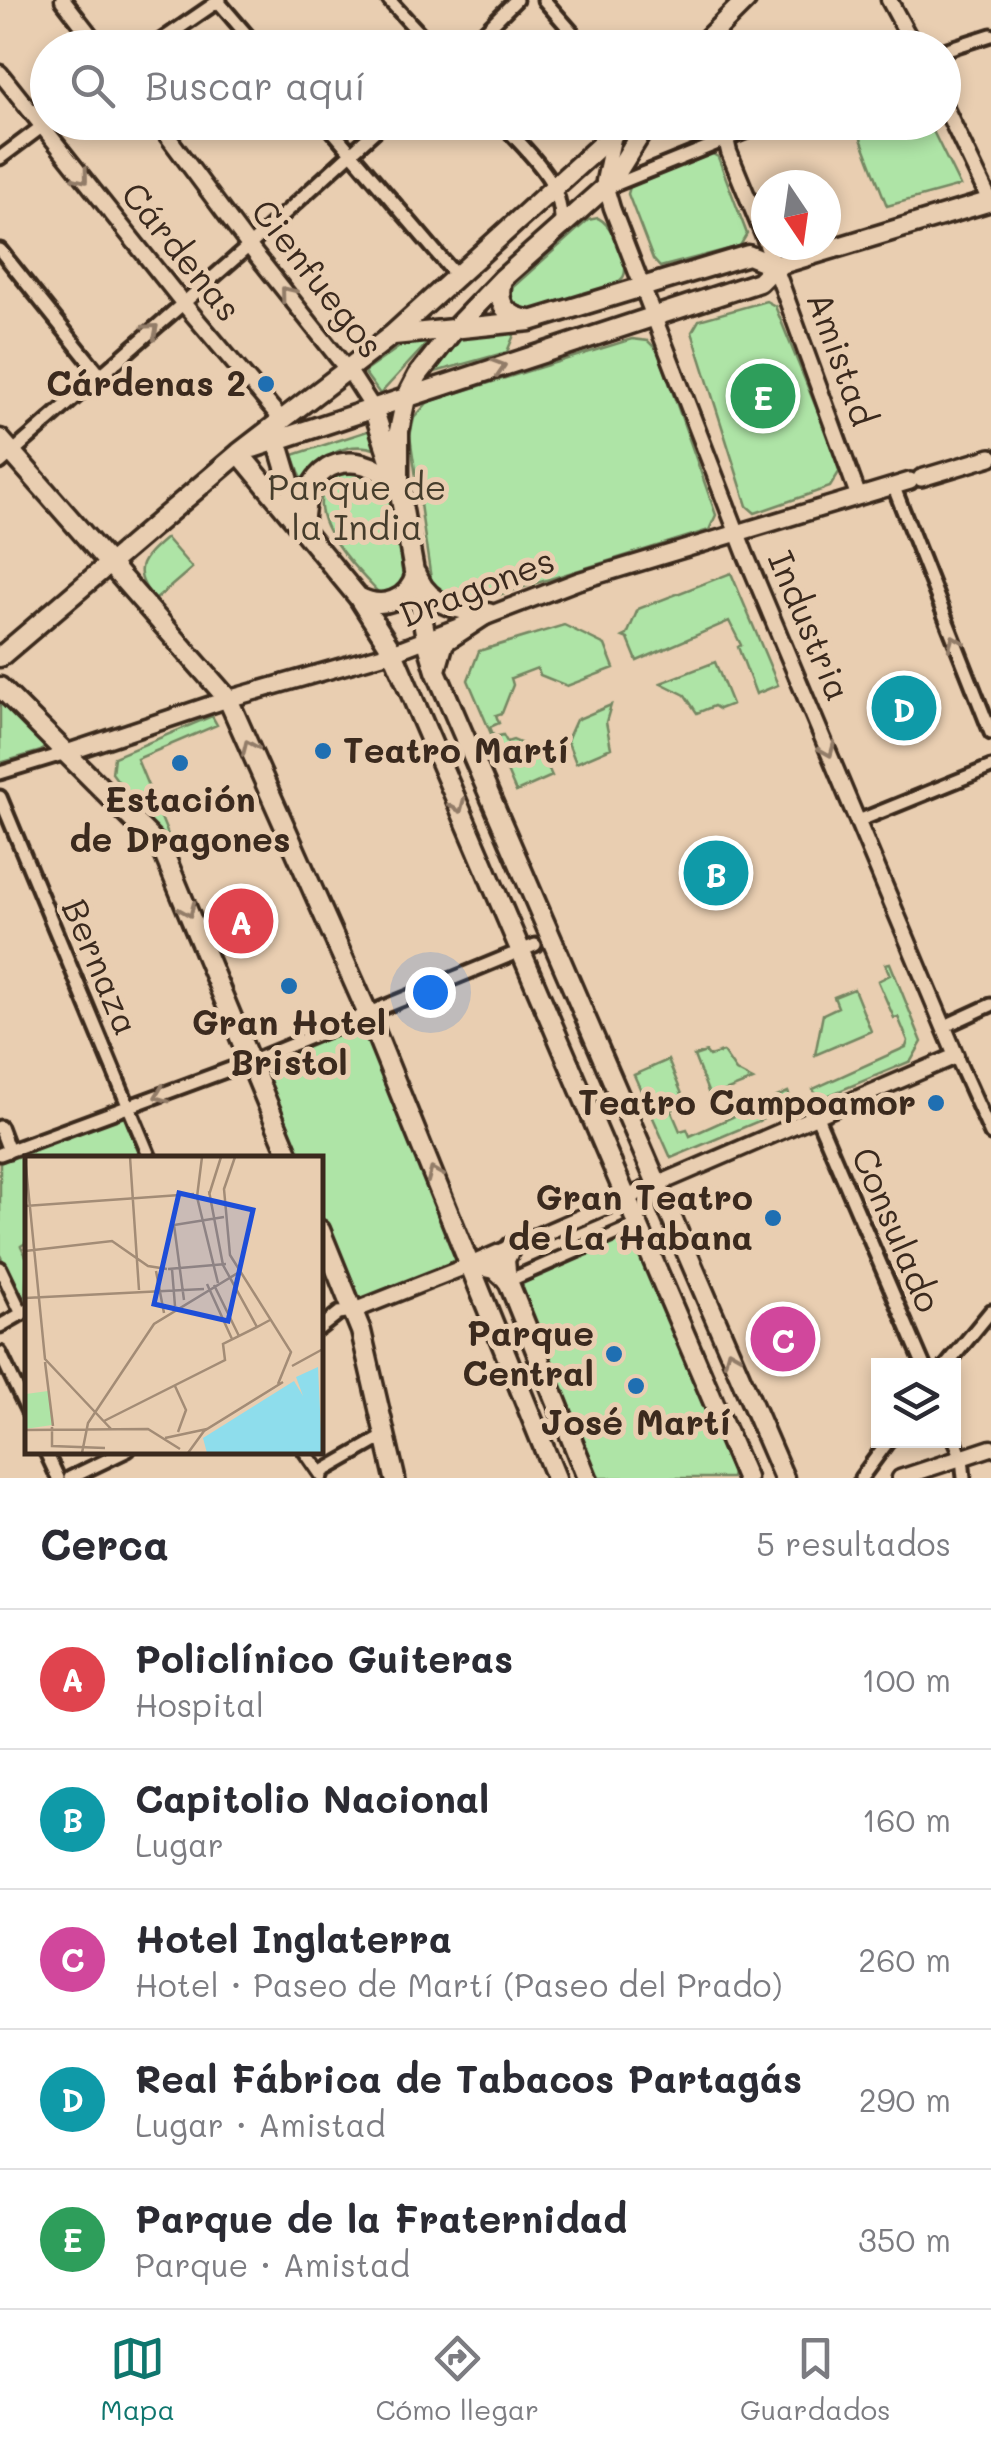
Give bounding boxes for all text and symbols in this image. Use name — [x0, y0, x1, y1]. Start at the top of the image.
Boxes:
search box — [30, 30, 961, 140]
icon: search — [65, 58, 120, 113]
text: Buscar aquí — [145, 60, 366, 110]
one-way arrow — [70, 166, 88, 184]
north arrow — [751, 170, 841, 260]
street label: Cárdenas — [112, 172, 253, 330]
street label: Cienfuegos — [242, 189, 395, 366]
street label: Amistad — [797, 285, 888, 432]
one-way arrow — [281, 287, 299, 305]
one-way arrow — [140, 323, 159, 341]
pin: E — [730, 358, 796, 434]
place label: Cárdenas 2 — [46, 359, 246, 405]
one-way arrow — [489, 359, 506, 379]
marker: Cárdenas 2 — [255, 373, 277, 395]
park label: Parque de la India — [267, 463, 447, 549]
street label: Dragones — [392, 536, 560, 637]
street label: Industria — [759, 543, 863, 707]
one-way arrow — [947, 634, 967, 652]
pin: D — [872, 670, 936, 746]
place label: Teatro Martí — [343, 726, 570, 772]
one-way arrow — [241, 739, 261, 757]
marker: Teatro Martí — [312, 740, 334, 762]
one-way arrow — [816, 740, 836, 758]
marker: Estación de Dragones — [169, 752, 191, 774]
place label: Estación de Dragones — [69, 775, 291, 861]
one-way arrow — [447, 796, 467, 813]
pin: B — [684, 836, 748, 910]
pin: A — [208, 884, 274, 958]
street label: Bernaza — [53, 891, 151, 1041]
one-way arrow — [176, 900, 196, 918]
your location — [405, 967, 456, 1018]
marker: Gran Hotel Bristol — [278, 975, 300, 997]
place label: Gran Hotel Bristol — [192, 998, 386, 1084]
place label: Teatro Campoamor — [578, 1078, 916, 1124]
one-way arrow — [153, 1083, 170, 1104]
marker: Teatro Campoamor — [925, 1092, 947, 1114]
street label: Consulado — [843, 1140, 953, 1319]
inset map — [25, 1156, 322, 1453]
one-way arrow — [426, 1166, 446, 1184]
place label: Gran Teatro de La Habana — [508, 1173, 753, 1259]
marker: Gran Teatro de La Habana — [762, 1207, 784, 1229]
pin: C — [750, 1302, 816, 1376]
place label: Parque Central — [462, 1309, 594, 1395]
marker: Parque Central — [603, 1343, 625, 1365]
one-way arrow — [723, 1348, 743, 1366]
map controls — [871, 1358, 961, 1448]
button: layers — [871, 1358, 961, 1448]
marker: José Martí — [625, 1375, 647, 1397]
place label: José Martí — [540, 1398, 732, 1444]
text: Cerca — [40, 1516, 169, 1571]
text: 5 resultados — [756, 1522, 951, 1564]
text: Policlínico Guiteras — [135, 1633, 513, 1683]
text: A — [61, 1658, 84, 1700]
text: 100 m — [861, 1658, 951, 1700]
text: Hospital — [135, 1683, 264, 1725]
text: Capitolio Nacional — [135, 1773, 489, 1823]
text: B — [62, 1798, 83, 1840]
text: 160 m — [862, 1798, 951, 1840]
text: Lugar — [135, 1823, 224, 1865]
text: Hotel Inglaterra — [135, 1913, 452, 1963]
text: C — [61, 1938, 84, 1980]
text: 260 m — [858, 1938, 951, 1980]
text: Hotel · Paseo de Martí (Paseo del Prado) — [135, 1963, 782, 2005]
text: Real Fábrica de Tabacos Partagás — [135, 2053, 802, 2103]
text: D — [61, 2078, 84, 2120]
text: 290 m — [859, 2078, 951, 2120]
text: Lugar · Amistad — [135, 2103, 386, 2145]
text: Parque de la Fraternidad — [135, 2193, 627, 2243]
text: E — [62, 2218, 83, 2260]
text: 350 m — [858, 2218, 951, 2260]
text: Parque · Amistad — [135, 2243, 410, 2285]
tab: Mapa — [100, 2331, 175, 2427]
tab: Cómo llegar — [376, 2331, 539, 2427]
tab: Guardados — [740, 2331, 891, 2427]

